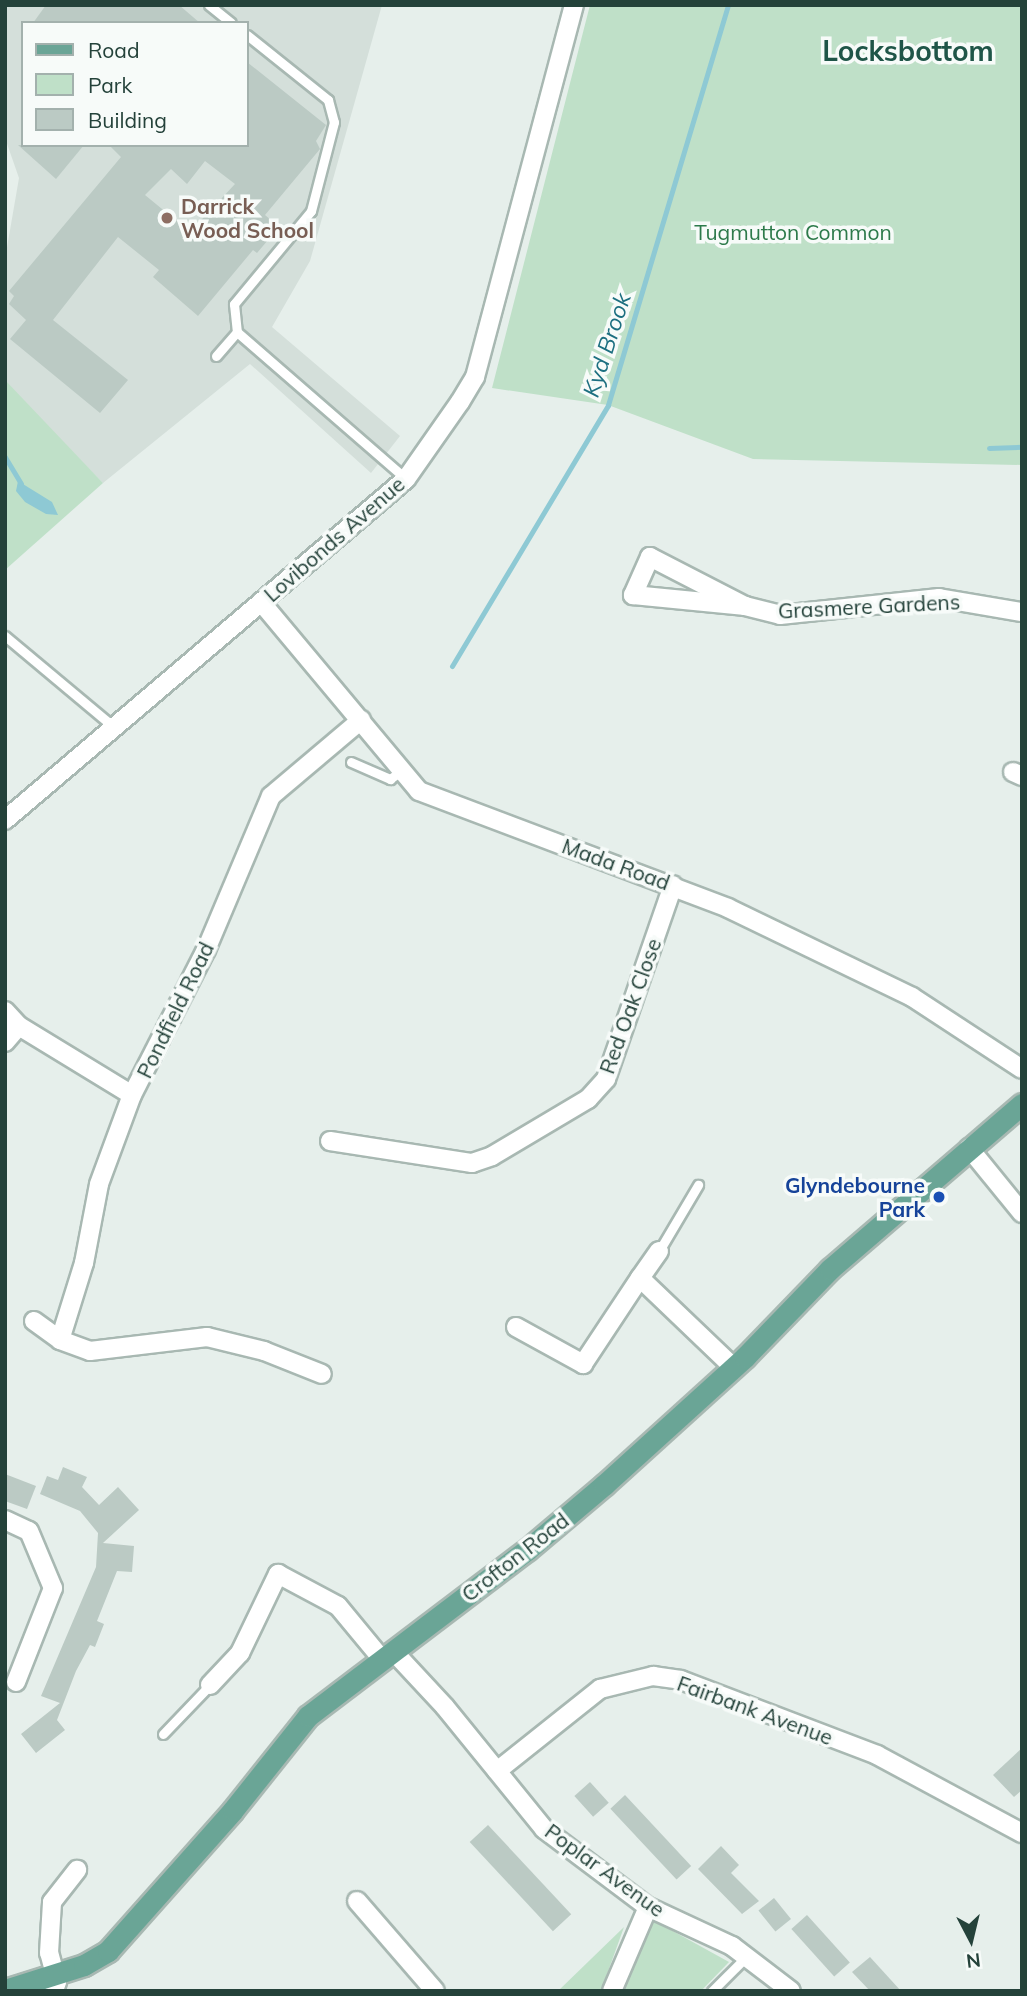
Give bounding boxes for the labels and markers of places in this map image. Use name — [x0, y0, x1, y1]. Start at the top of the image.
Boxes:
place label: Darrick Wood School — [181, 193, 314, 243]
marker: Darrick Wood School — [159, 210, 175, 226]
place label: Glyndebourne Park — [785, 1172, 925, 1222]
marker: Glyndebourne Park — [931, 1189, 947, 1205]

